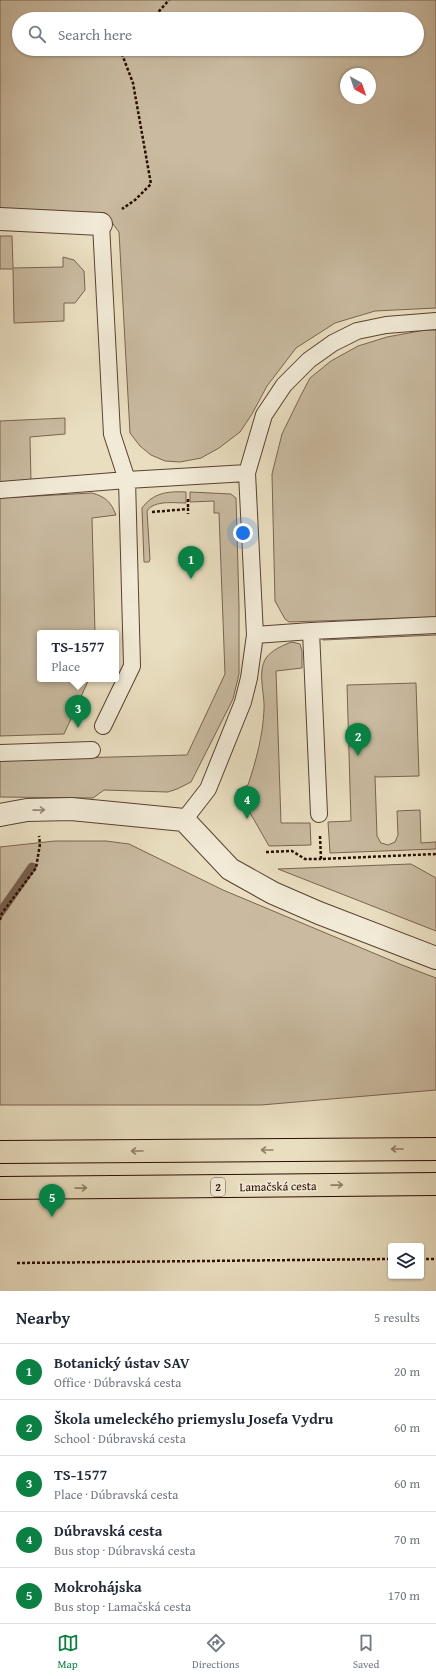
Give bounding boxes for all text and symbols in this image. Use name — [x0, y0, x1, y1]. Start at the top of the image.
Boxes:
search box — [12, 12, 424, 56]
icon: search — [26, 23, 48, 45]
text: Search here — [58, 24, 132, 45]
north arrow — [340, 68, 376, 104]
your location — [233, 523, 253, 543]
pin: 1 — [178, 546, 204, 579]
popup — [37, 630, 119, 682]
text: TS-1577 — [51, 636, 105, 657]
text: Place — [51, 657, 80, 676]
pin: 3 — [65, 695, 91, 728]
pin: 2 — [345, 723, 371, 756]
pin: 4 — [234, 786, 260, 819]
one-way arrow — [32, 806, 45, 814]
one-way arrow — [391, 1145, 404, 1153]
one-way arrow — [261, 1146, 274, 1154]
one-way arrow — [131, 1147, 144, 1155]
street label: Lamačská cesta — [239, 1177, 317, 1195]
road number: 2 — [211, 1178, 225, 1196]
one-way arrow — [330, 1181, 343, 1189]
pin: 5 — [39, 1184, 65, 1217]
one-way arrow — [74, 1184, 87, 1192]
map controls — [388, 1243, 424, 1279]
button: layers — [388, 1243, 424, 1279]
text: Nearby — [16, 1305, 70, 1330]
text: 5 results — [374, 1308, 420, 1327]
text: Botanický ústav SAV — [54, 1352, 190, 1373]
text: 1 — [26, 1362, 32, 1381]
text: 20 m — [394, 1362, 420, 1381]
text: Office · Dúbravská cesta — [54, 1373, 181, 1392]
text: Škola umeleckého priemyslu Josefa Vydru — [54, 1408, 333, 1429]
text: 2 — [26, 1418, 32, 1437]
text: 60 m — [394, 1418, 420, 1437]
text: School · Dúbravská cesta — [54, 1429, 186, 1448]
text: TS-1577 — [54, 1464, 107, 1485]
text: 3 — [26, 1474, 32, 1493]
text: 60 m — [394, 1474, 420, 1493]
text: Place · Dúbravská cesta — [54, 1485, 178, 1504]
text: Dúbravská cesta — [54, 1520, 163, 1541]
text: 4 — [26, 1530, 32, 1549]
text: 70 m — [394, 1530, 420, 1549]
text: Bus stop · Dúbravská cesta — [54, 1541, 196, 1560]
text: Mokrohájska — [54, 1576, 142, 1597]
text: 5 — [26, 1586, 32, 1605]
text: 170 m — [388, 1586, 420, 1605]
text: Bus stop · Lamačská cesta — [54, 1597, 191, 1616]
tab: Map — [57, 1632, 79, 1672]
tab: Directions — [192, 1632, 239, 1672]
tab: Saved — [353, 1632, 379, 1672]

